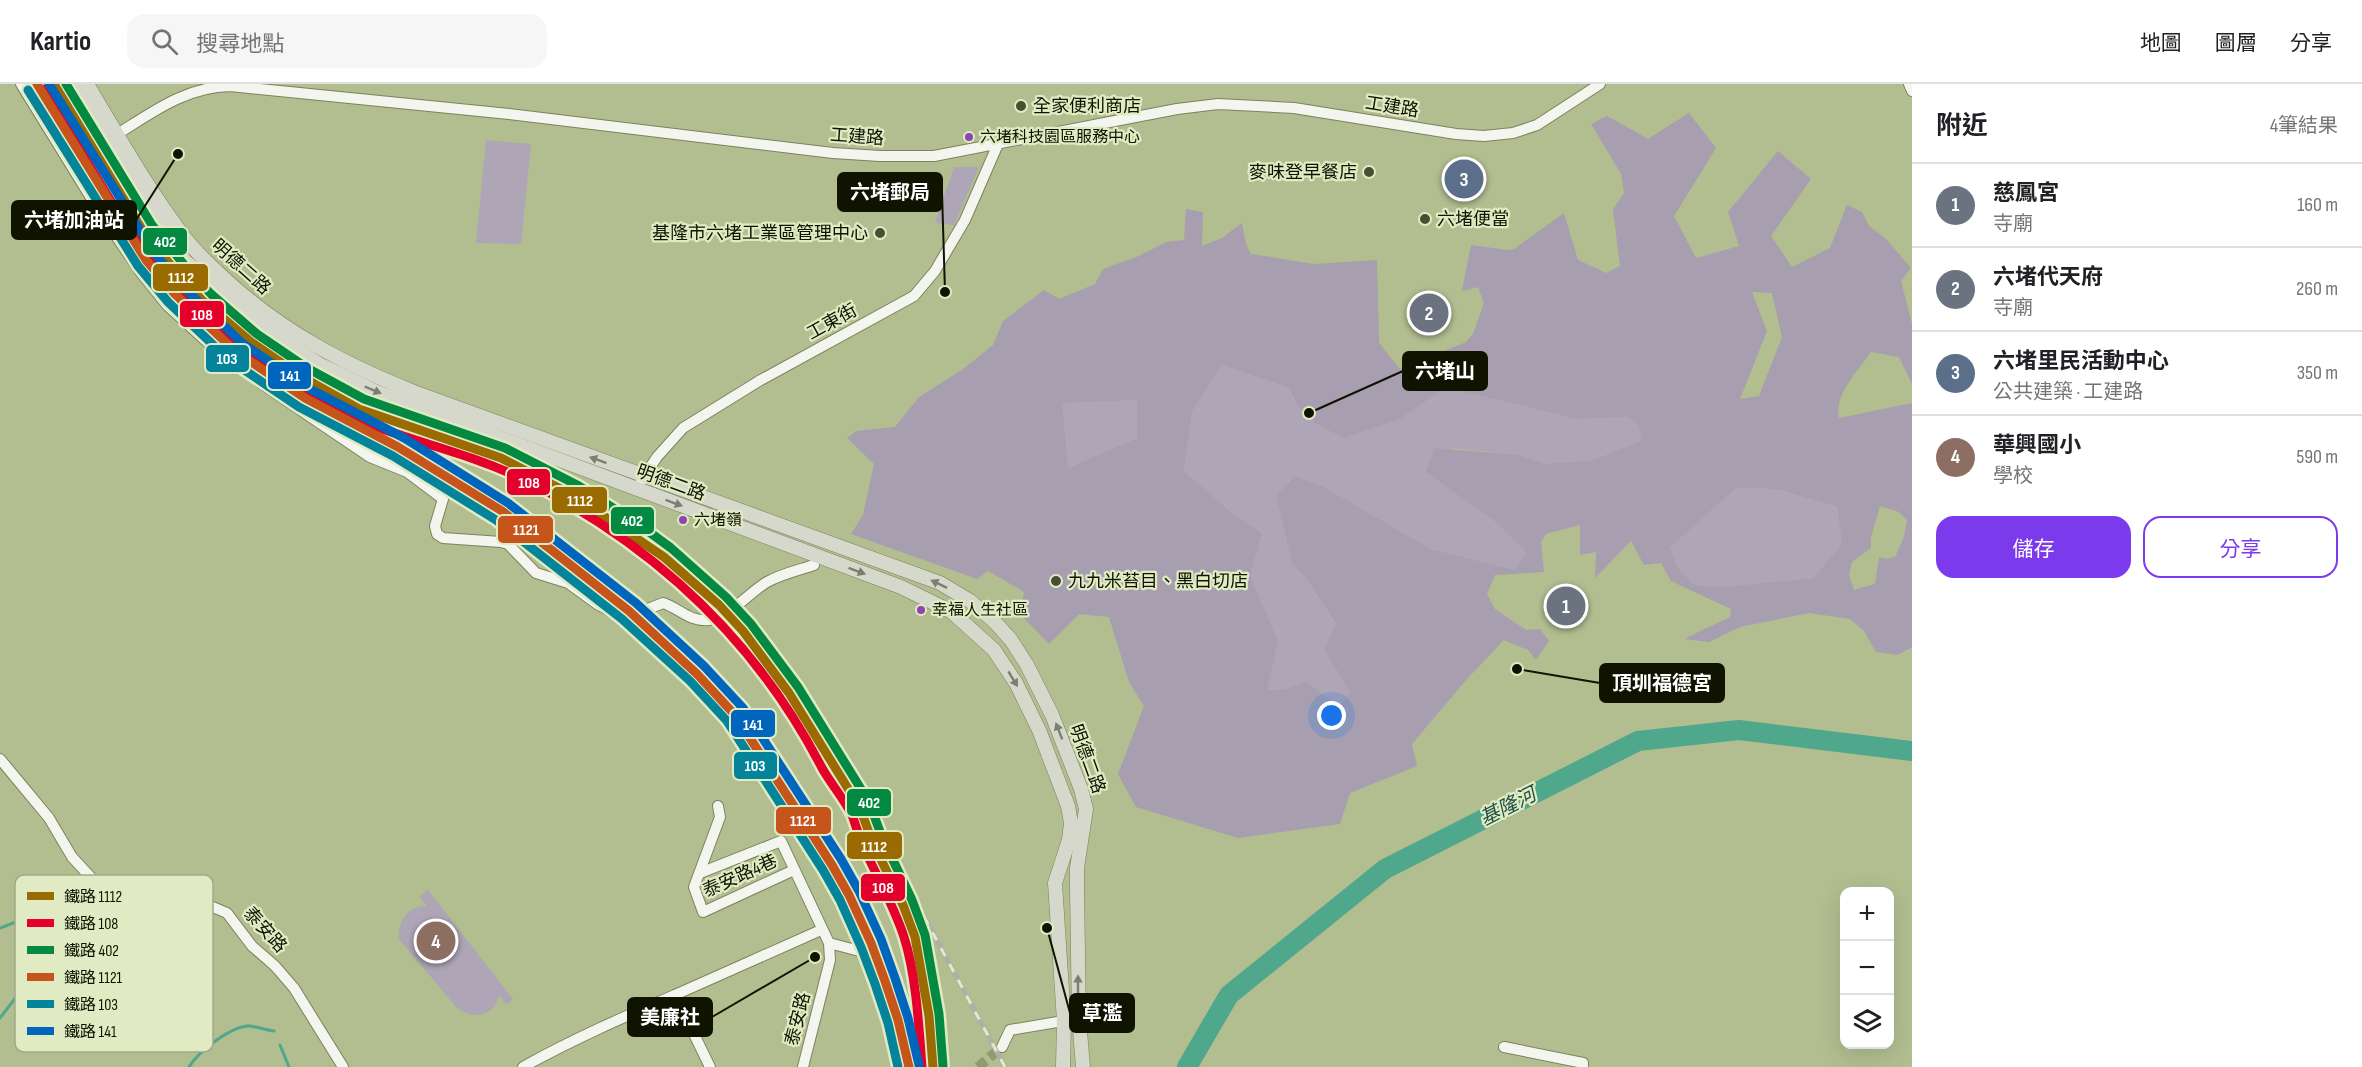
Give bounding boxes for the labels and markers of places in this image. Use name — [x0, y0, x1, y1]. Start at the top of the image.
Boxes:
place label: 全家便利商店 — [1033, 96, 1141, 117]
marker: 全家便利商店 — [1014, 99, 1028, 113]
place label: 六堵科技園區服務中心 — [980, 128, 1140, 147]
marker: 六堵科技園區服務中心 — [963, 131, 975, 143]
pin: 3 — [1444, 156, 1484, 202]
place label: 麥味登早餐店 — [1249, 162, 1357, 183]
marker: 麥味登早餐店 — [1362, 165, 1376, 179]
callout: 六堵郵局 — [838, 173, 942, 211]
callout: 六堵加油站 — [12, 201, 136, 239]
place label: 六堵便當 — [1437, 209, 1509, 230]
marker: 六堵便當 — [1418, 212, 1432, 226]
place label: 基隆市六堵工業區管理中心 — [652, 223, 868, 244]
marker: 基隆市六堵工業區管理中心 — [873, 226, 887, 240]
pin: 2 — [1410, 290, 1448, 336]
callout: 六堵山 — [1403, 352, 1487, 390]
place label: 六堵嶺 — [694, 511, 742, 530]
marker: 六堵嶺 — [677, 514, 689, 526]
place label: 九九米苔目、黑白切店 — [1068, 571, 1248, 592]
marker: 九九米苔目、黑白切店 — [1049, 574, 1063, 588]
pin: 1 — [1546, 584, 1586, 628]
place label: 幸福人生社區 — [932, 601, 1028, 620]
marker: 幸福人生社區 — [915, 604, 927, 616]
callout: 頂圳福德宮 — [1600, 664, 1724, 702]
pin: 4 — [416, 918, 456, 964]
callout: 草濫 — [1070, 994, 1134, 1032]
callout: 美廉社 — [628, 998, 712, 1036]

